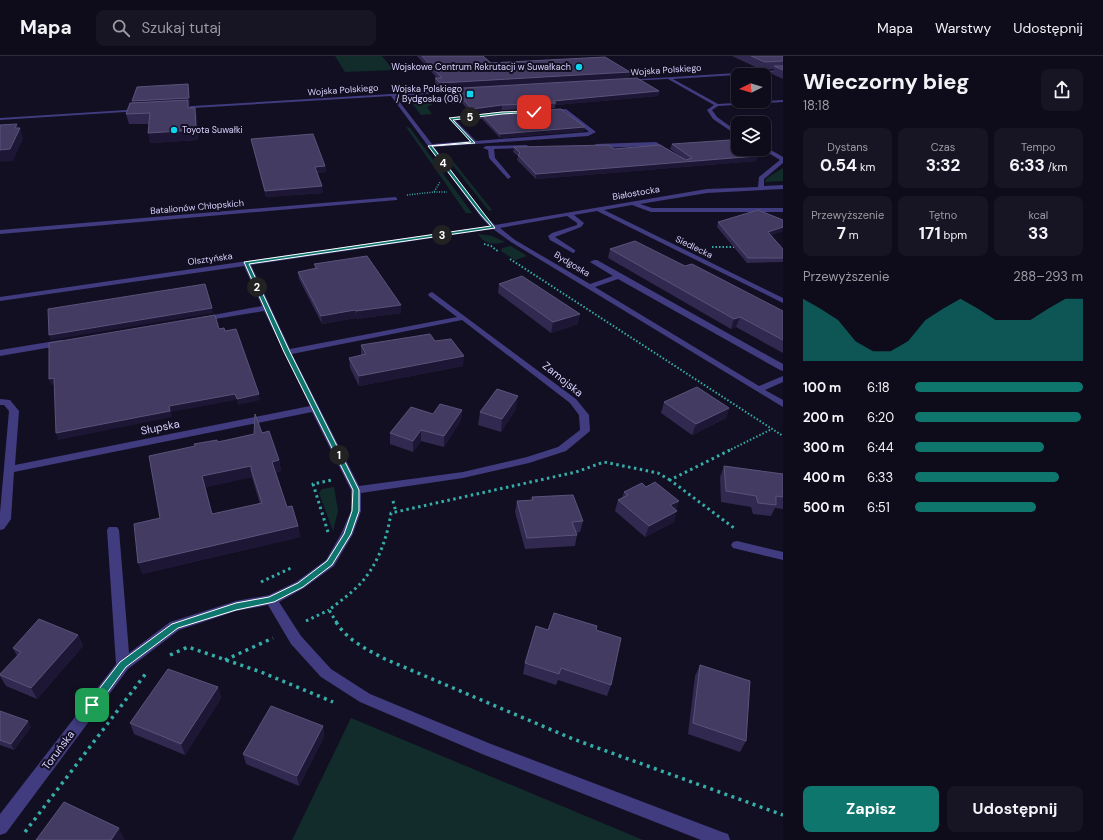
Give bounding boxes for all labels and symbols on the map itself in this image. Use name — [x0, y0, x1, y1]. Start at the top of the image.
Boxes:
place label: Wojskowe Centrum Rekrutacji w Suwałkach — [391, 61, 571, 73]
marker: Wojskowe Centrum Rekrutacji w Suwałkach — [574, 62, 584, 72]
street label: Wojska Polskiego — [630, 62, 702, 78]
north arrow — [731, 68, 771, 108]
street label: Wojska Polskiego — [307, 82, 379, 98]
place label: Wojska Polskiego / Bydgoska (06) — [391, 83, 462, 105]
marker: Wojska Polskiego / Bydgoska (06) — [465, 89, 475, 99]
pin — [517, 95, 551, 129]
pin: 5 — [460, 107, 480, 127]
place label: Toyota Suwałki — [182, 124, 243, 136]
marker: Toyota Suwałki — [169, 125, 179, 135]
pin: 4 — [433, 153, 453, 173]
street label: Białostocka — [611, 183, 661, 203]
street label: Batalionów Chłopskich — [150, 197, 244, 217]
pin: 3 — [432, 225, 452, 245]
street label: Siedlecka — [673, 233, 715, 261]
street label: Bydgoska — [552, 249, 592, 279]
street label: Olsztyńska — [187, 250, 233, 268]
pin: 2 — [247, 277, 267, 297]
street label: Zamojska — [540, 358, 586, 400]
street label: Słupska — [139, 416, 181, 438]
pin: 1 — [329, 445, 349, 465]
pin — [75, 688, 109, 722]
street label: Toruńska — [39, 728, 77, 772]

